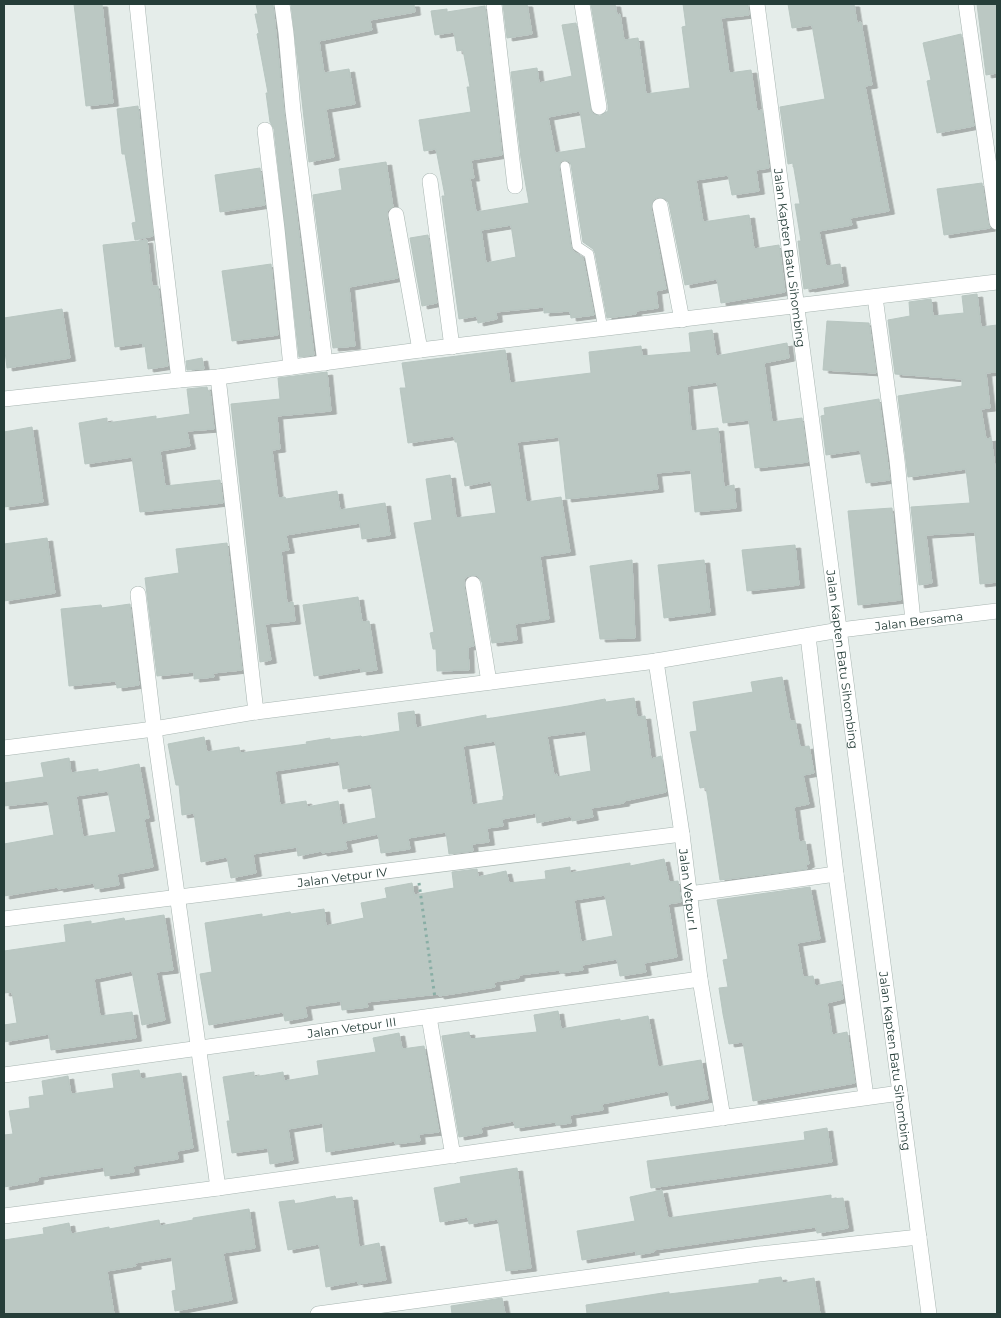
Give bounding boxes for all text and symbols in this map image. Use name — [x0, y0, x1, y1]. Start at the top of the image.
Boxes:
street label: Jalan Kapten Batu Sihombing — [771, 166, 810, 348]
street label: Jalan Kapten Batu Sihombing — [824, 568, 862, 750]
street label: Jalan Bersama — [873, 608, 964, 633]
street label: Jalan Vetpur I — [676, 847, 701, 931]
street label: Jalan Vetpur IV — [295, 863, 389, 890]
street label: Jalan Kapten Batu Sihombing — [876, 969, 915, 1151]
street label: Jalan Vetpur III — [305, 1013, 397, 1041]

